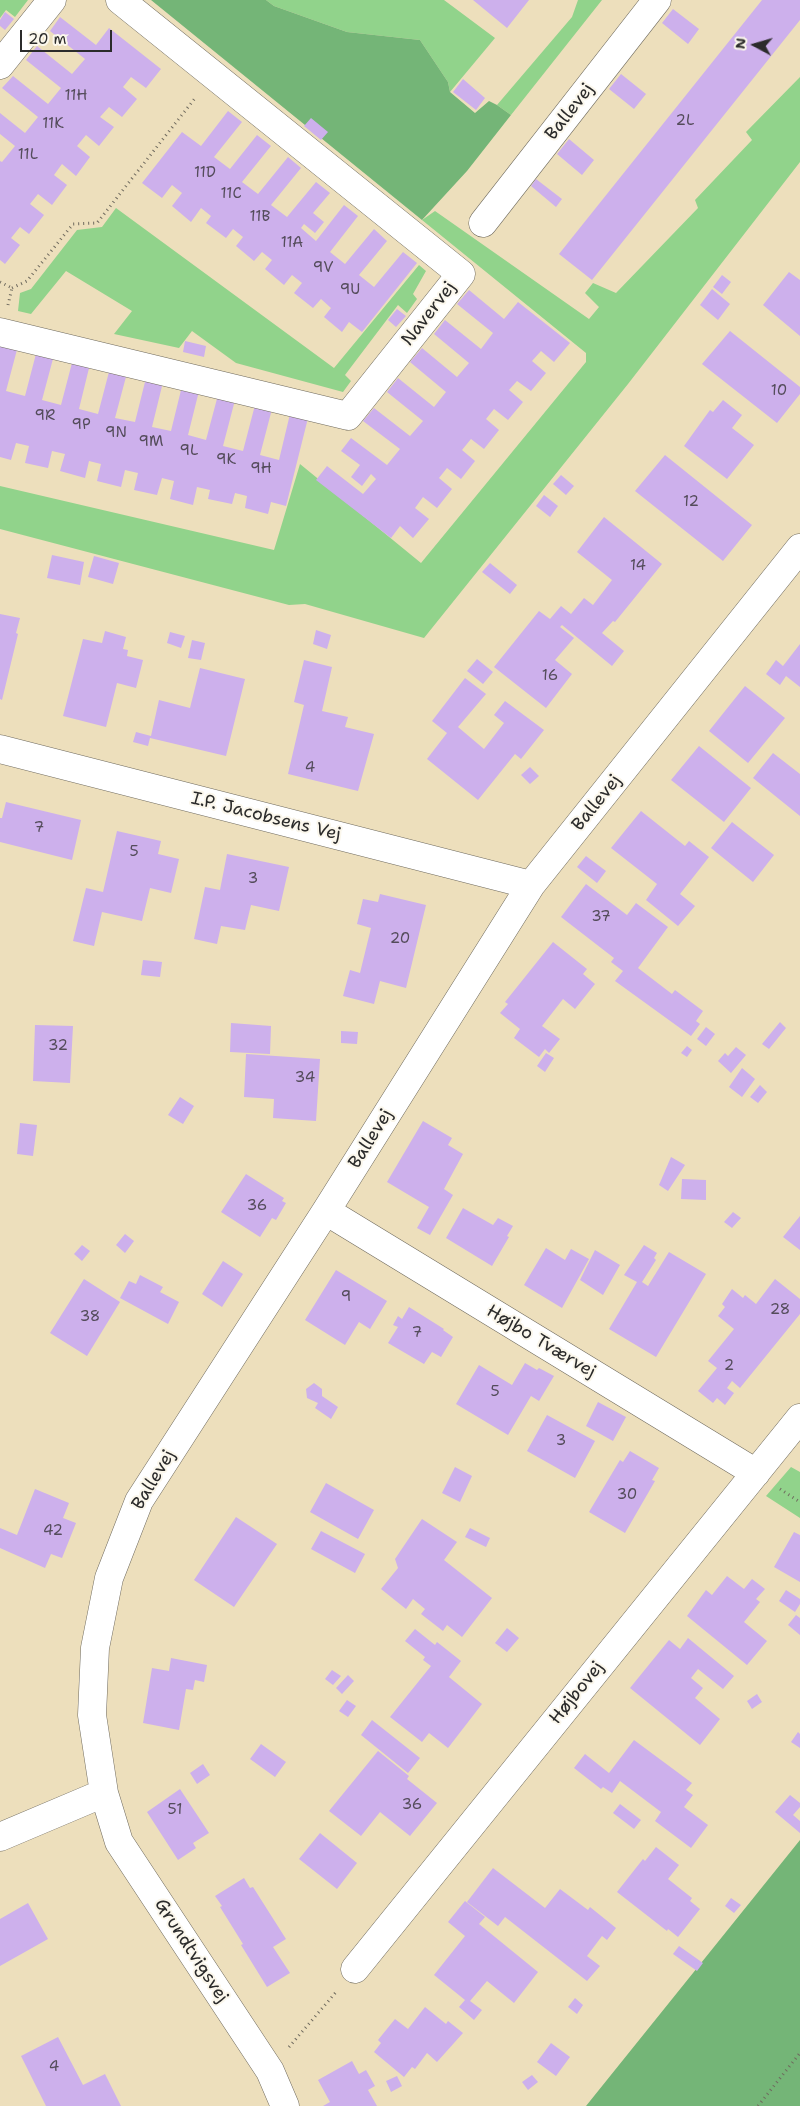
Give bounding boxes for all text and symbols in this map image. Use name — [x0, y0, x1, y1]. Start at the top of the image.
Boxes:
scale bar — [22, 20, 115, 52]
north arrow — [730, 20, 780, 70]
text: 20 m — [28, 29, 67, 49]
text: N — [731, 37, 750, 50]
street label: Ballevej — [541, 79, 599, 145]
house number: 11H — [65, 87, 87, 105]
house number: 2L — [676, 112, 694, 130]
house number: 11K — [42, 115, 64, 133]
house number: 11L — [18, 146, 38, 164]
house number: 11D — [194, 164, 216, 182]
house number: 11C — [220, 185, 242, 203]
house number: 11B — [250, 208, 270, 226]
house number: 11A — [281, 234, 303, 252]
house number: 9V — [313, 259, 333, 277]
street label: Navervej — [397, 278, 461, 350]
house number: 9U — [340, 281, 360, 299]
house number: 10 — [771, 382, 787, 400]
house number: 9R — [35, 407, 55, 425]
house number: 9P — [71, 416, 91, 434]
house number: 9N — [105, 424, 127, 442]
house number: 9M — [139, 433, 163, 451]
house number: 9L — [180, 442, 198, 460]
house number: 9K — [216, 451, 236, 469]
house number: 9H — [250, 460, 272, 478]
house number: 12 — [683, 493, 699, 511]
house number: 14 — [630, 557, 646, 575]
house number: 16 — [542, 667, 558, 685]
house number: 4 — [305, 759, 315, 777]
street label: Ballevej — [568, 771, 626, 835]
street label: I.P. Jacobsens Vej — [189, 788, 343, 846]
house number: 7 — [34, 819, 44, 837]
house number: 5 — [129, 843, 139, 861]
house number: 3 — [248, 870, 258, 888]
house number: 37 — [591, 908, 611, 926]
house number: 20 — [390, 930, 410, 948]
house number: 32 — [48, 1037, 68, 1055]
house number: 34 — [295, 1069, 315, 1087]
street label: Ballevej — [344, 1105, 398, 1173]
house number: 36 — [247, 1197, 267, 1215]
house number: 9 — [341, 1288, 351, 1306]
street label: Højbo Tværvej — [482, 1301, 600, 1383]
house number: 28 — [770, 1301, 790, 1319]
house number: 38 — [80, 1308, 100, 1326]
house number: 7 — [412, 1324, 422, 1342]
house number: 2 — [724, 1357, 734, 1375]
house number: 5 — [490, 1383, 500, 1401]
house number: 3 — [556, 1432, 566, 1450]
street label: Ballevej — [128, 1446, 180, 1514]
house number: 30 — [617, 1486, 637, 1504]
house number: 42 — [43, 1522, 63, 1540]
street label: Højbovej — [545, 1657, 609, 1729]
house number: 36 — [402, 1796, 422, 1814]
house number: 51 — [168, 1801, 182, 1819]
street label: Grundtvigsvej — [149, 1895, 233, 2007]
house number: 4 — [49, 2058, 59, 2076]

